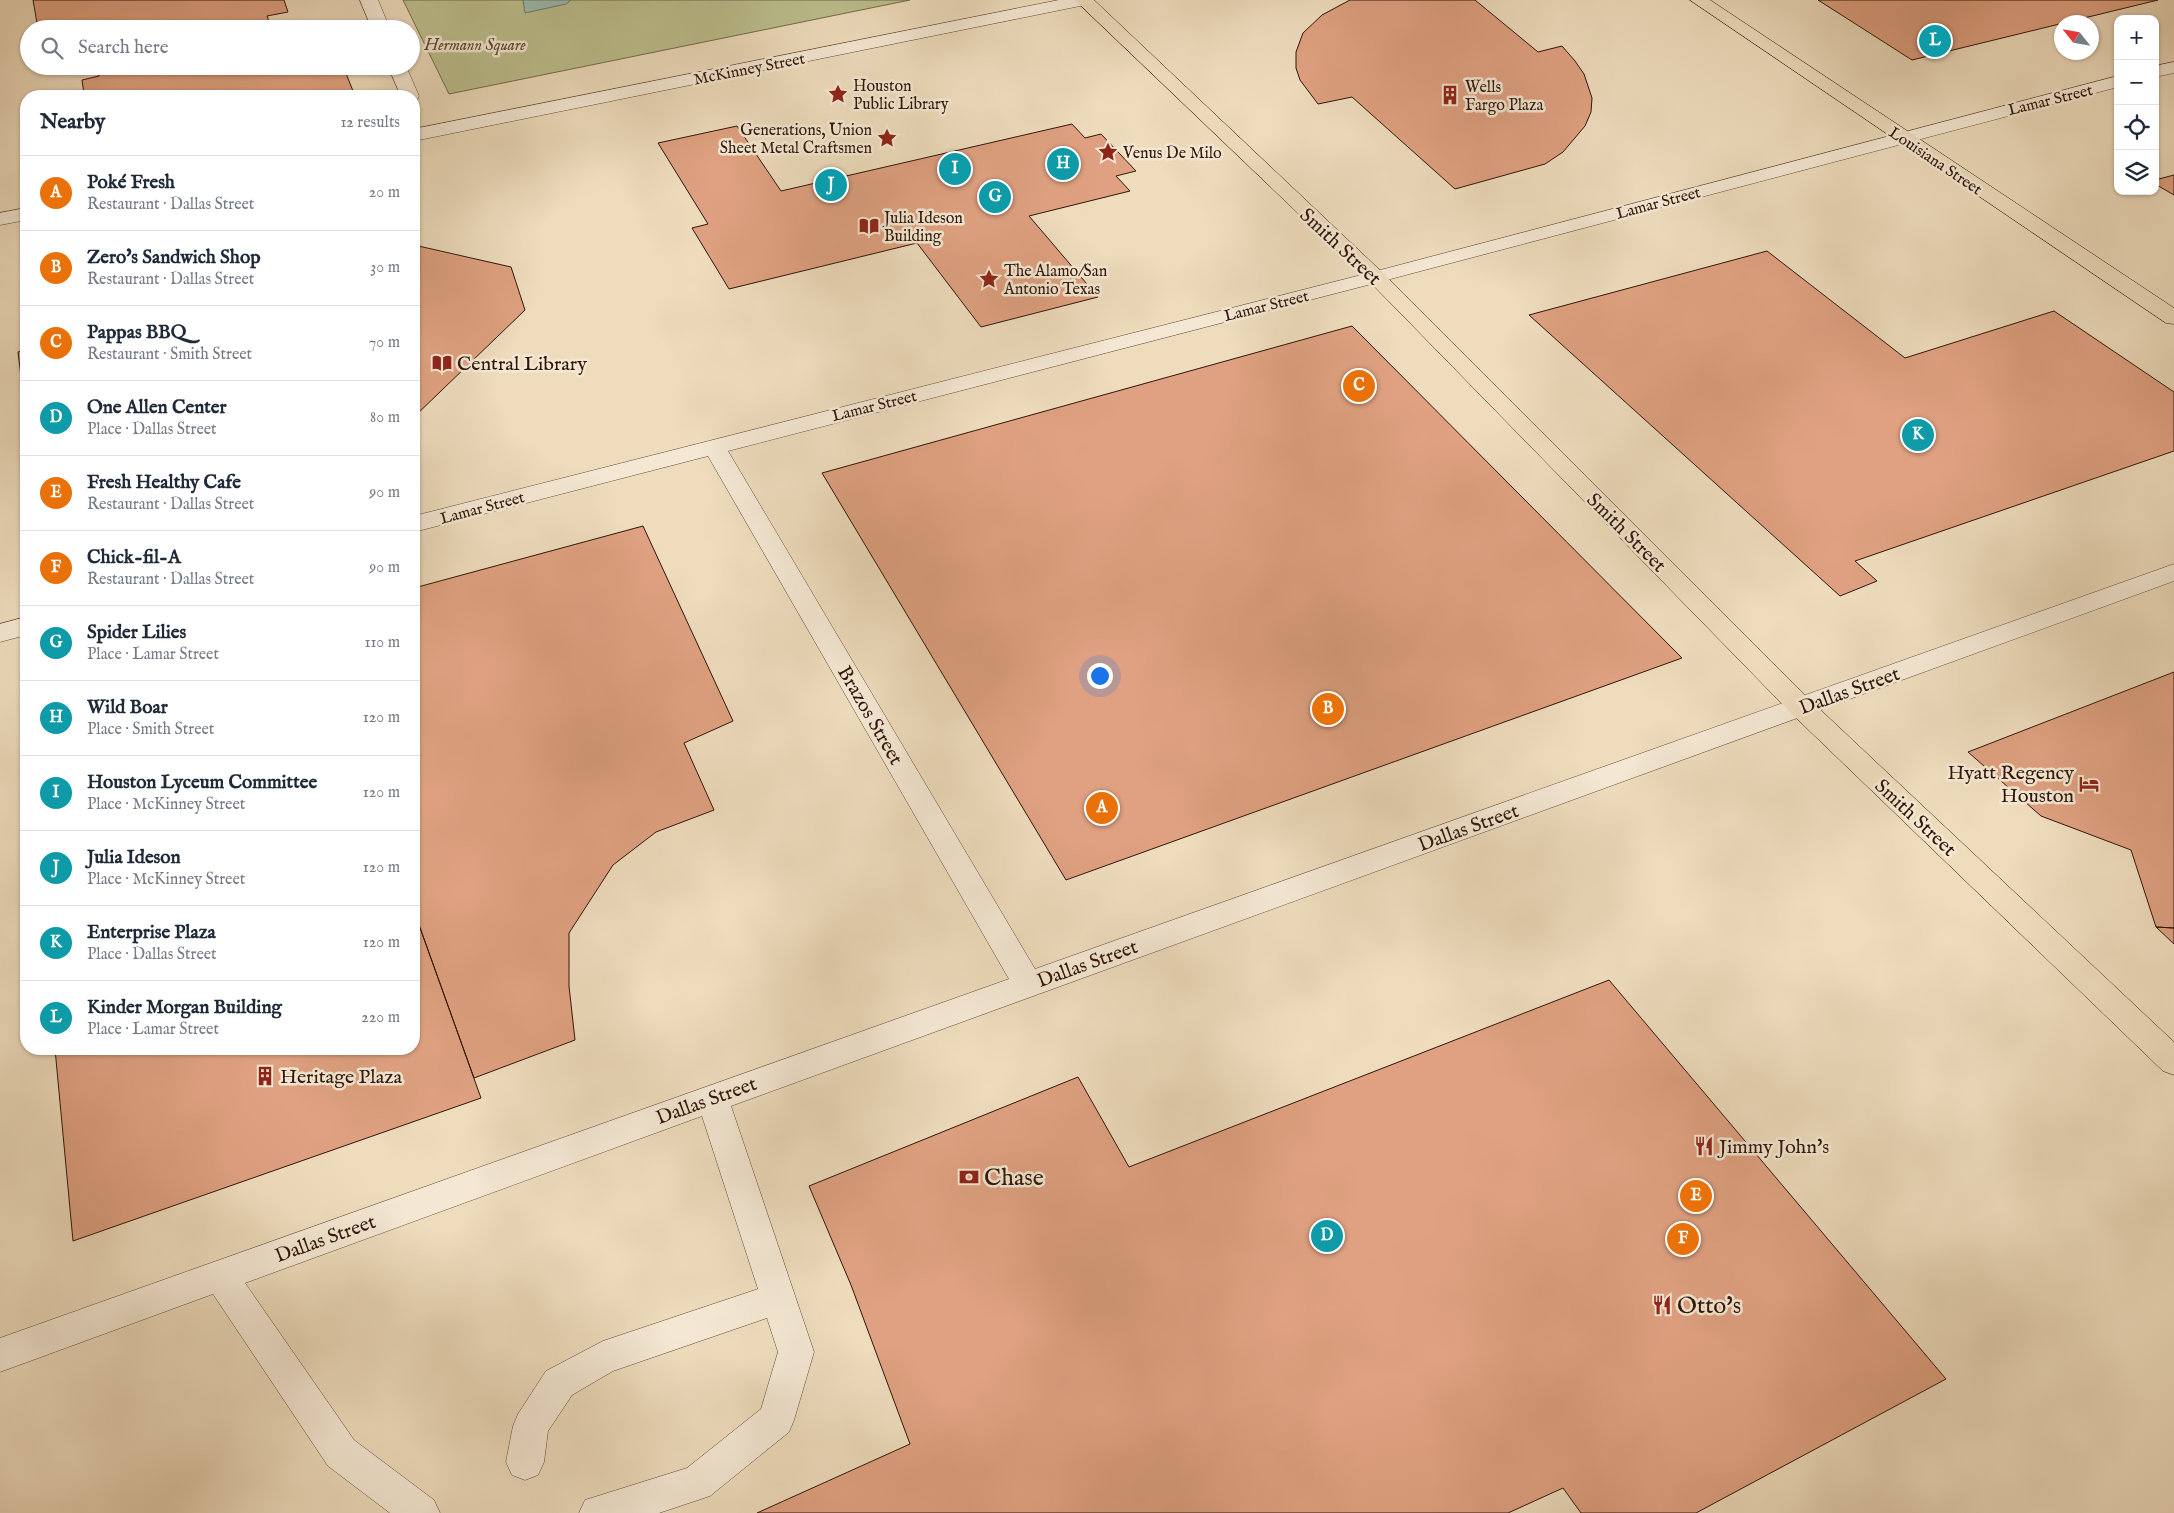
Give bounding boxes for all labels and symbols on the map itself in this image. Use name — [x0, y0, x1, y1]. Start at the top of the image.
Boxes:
north arrow — [2054, 15, 2099, 60]
pin: L — [1919, 22, 1951, 60]
park label: Hermann Square — [424, 36, 526, 56]
street label: McKinney Street — [692, 49, 807, 91]
place label: Houston Public Library — [853, 77, 949, 115]
place label: Wells Fargo Plaza — [1465, 78, 1543, 116]
street label: Lamar Street — [2006, 81, 2095, 121]
place icon: Houston Public Library — [827, 83, 849, 105]
building icon: Wells Fargo Plaza — [1439, 84, 1461, 106]
place label: Generations, Union Sheet Metal Craftsmen — [720, 121, 872, 159]
street label: Louisiana Street — [1884, 123, 1986, 200]
place icon: Generations, Union Sheet Metal Craftsmen — [876, 127, 898, 149]
place icon: Venus De Milo — [1097, 141, 1119, 163]
place label: Venus De Milo — [1122, 144, 1222, 164]
pin: H — [1047, 145, 1079, 183]
pin: I — [939, 150, 971, 188]
pin: J — [815, 166, 847, 204]
pin: G — [979, 178, 1011, 216]
street label: Lamar Street — [1614, 183, 1703, 225]
street label: Smith Street — [1294, 203, 1386, 291]
place label: Julia Ideson Building — [882, 209, 963, 247]
library icon: Julia Ideson Building — [858, 215, 880, 237]
place label: The Alamo/San Antonio Texas — [1003, 262, 1108, 300]
place icon: The Alamo/San Antonio Texas — [978, 268, 1000, 290]
street label: Lamar Street — [1222, 287, 1311, 327]
library icon: Central Library — [431, 352, 453, 374]
place label: Central Library — [457, 352, 587, 377]
pin: C — [1343, 367, 1375, 405]
street label: Lamar Street — [830, 387, 919, 427]
pin: K — [1902, 416, 1934, 454]
street label: Lamar Street — [438, 488, 527, 530]
street label: Smith Street — [1581, 488, 1671, 578]
street label: Brazos Street — [831, 662, 908, 770]
street label: Dallas Street — [1796, 662, 1903, 721]
your location — [1087, 663, 1113, 689]
pin: B — [1312, 690, 1344, 728]
place label: Hyatt Regency Houston — [1947, 761, 2074, 809]
hotel icon: Hyatt Regency Houston — [2078, 773, 2100, 795]
street label: Smith Street — [1869, 774, 1961, 862]
pin: A — [1086, 789, 1118, 827]
street label: Dallas Street — [1415, 799, 1522, 858]
street label: Dallas Street — [1034, 935, 1141, 994]
building icon: Heritage Plaza — [254, 1065, 276, 1087]
place label: Heritage Plaza — [280, 1065, 403, 1090]
street label: Dallas Street — [653, 1072, 760, 1131]
restaurant icon: Jimmy John's — [1693, 1135, 1715, 1157]
place label: Jimmy John's — [1717, 1135, 1829, 1160]
place label: Chase — [984, 1163, 1044, 1194]
bank icon: Chase — [958, 1166, 980, 1188]
pin: E — [1680, 1177, 1712, 1215]
street label: Dallas Street — [272, 1210, 379, 1269]
pin: D — [1311, 1217, 1343, 1255]
pin: F — [1667, 1220, 1699, 1258]
place label: Otto's — [1677, 1291, 1741, 1322]
restaurant icon: Otto's — [1651, 1294, 1673, 1316]

